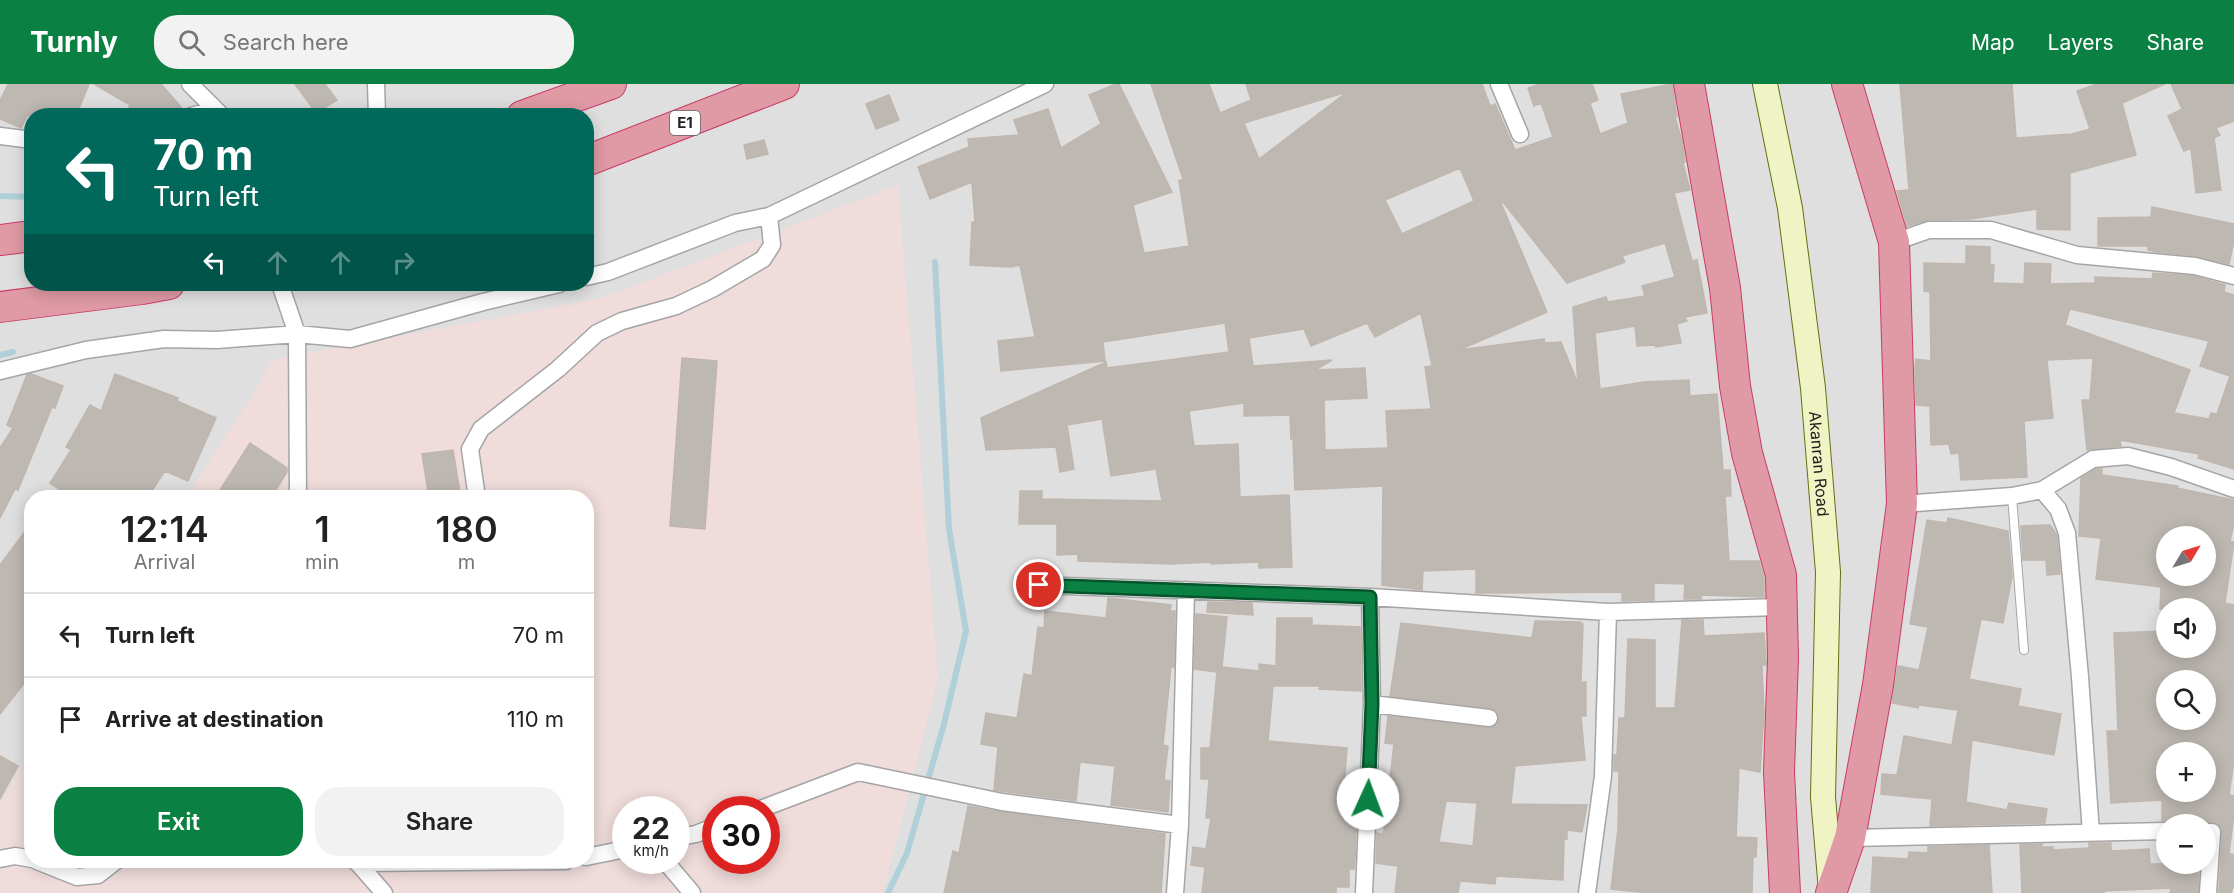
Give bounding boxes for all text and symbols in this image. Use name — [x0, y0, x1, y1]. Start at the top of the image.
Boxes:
search box — [154, 15, 574, 69]
text: Turnly — [30, 25, 118, 59]
icon: search — [175, 26, 208, 59]
text: Search here — [223, 29, 349, 55]
text: Map — [1971, 30, 2015, 55]
text: Layers — [2048, 30, 2114, 55]
text: Share — [2147, 30, 2204, 55]
road number: E1 — [670, 111, 700, 135]
text: 70 m — [153, 129, 253, 180]
icon: left — [54, 132, 132, 210]
text: Turn left — [153, 180, 259, 213]
icon: left — [198, 246, 231, 279]
icon: ahead — [261, 246, 294, 279]
icon: ahead — [324, 246, 357, 279]
icon: right — [387, 246, 420, 279]
street label: Akanran Road — [1805, 410, 1833, 517]
text: 12:14 — [120, 507, 209, 551]
text: 1 — [315, 507, 330, 551]
text: 180 — [436, 507, 498, 551]
north arrow — [2156, 526, 2216, 586]
map controls — [2156, 526, 2216, 874]
text: Arrival — [134, 550, 195, 574]
text: min — [305, 550, 339, 574]
text: m — [458, 550, 475, 574]
pin — [1013, 559, 1064, 610]
icon: arrive — [1022, 568, 1055, 601]
button: sound — [2156, 598, 2216, 658]
icon: left — [54, 619, 87, 652]
text: Turn left — [105, 622, 195, 648]
text: 70 m — [513, 622, 564, 648]
button: search — [2156, 670, 2216, 730]
icon: arrive — [54, 703, 87, 736]
text: Arrive at destination — [105, 706, 324, 732]
text: 110 m — [507, 706, 564, 732]
button: + — [2156, 742, 2216, 802]
position arrow — [1336, 767, 1400, 831]
button: Exit — [54, 787, 303, 856]
button: Share — [315, 787, 564, 856]
speed limit sign: 30 — [702, 796, 780, 874]
text: 22 — [632, 810, 670, 846]
button: − — [2156, 814, 2216, 874]
text: km/h — [633, 841, 669, 860]

